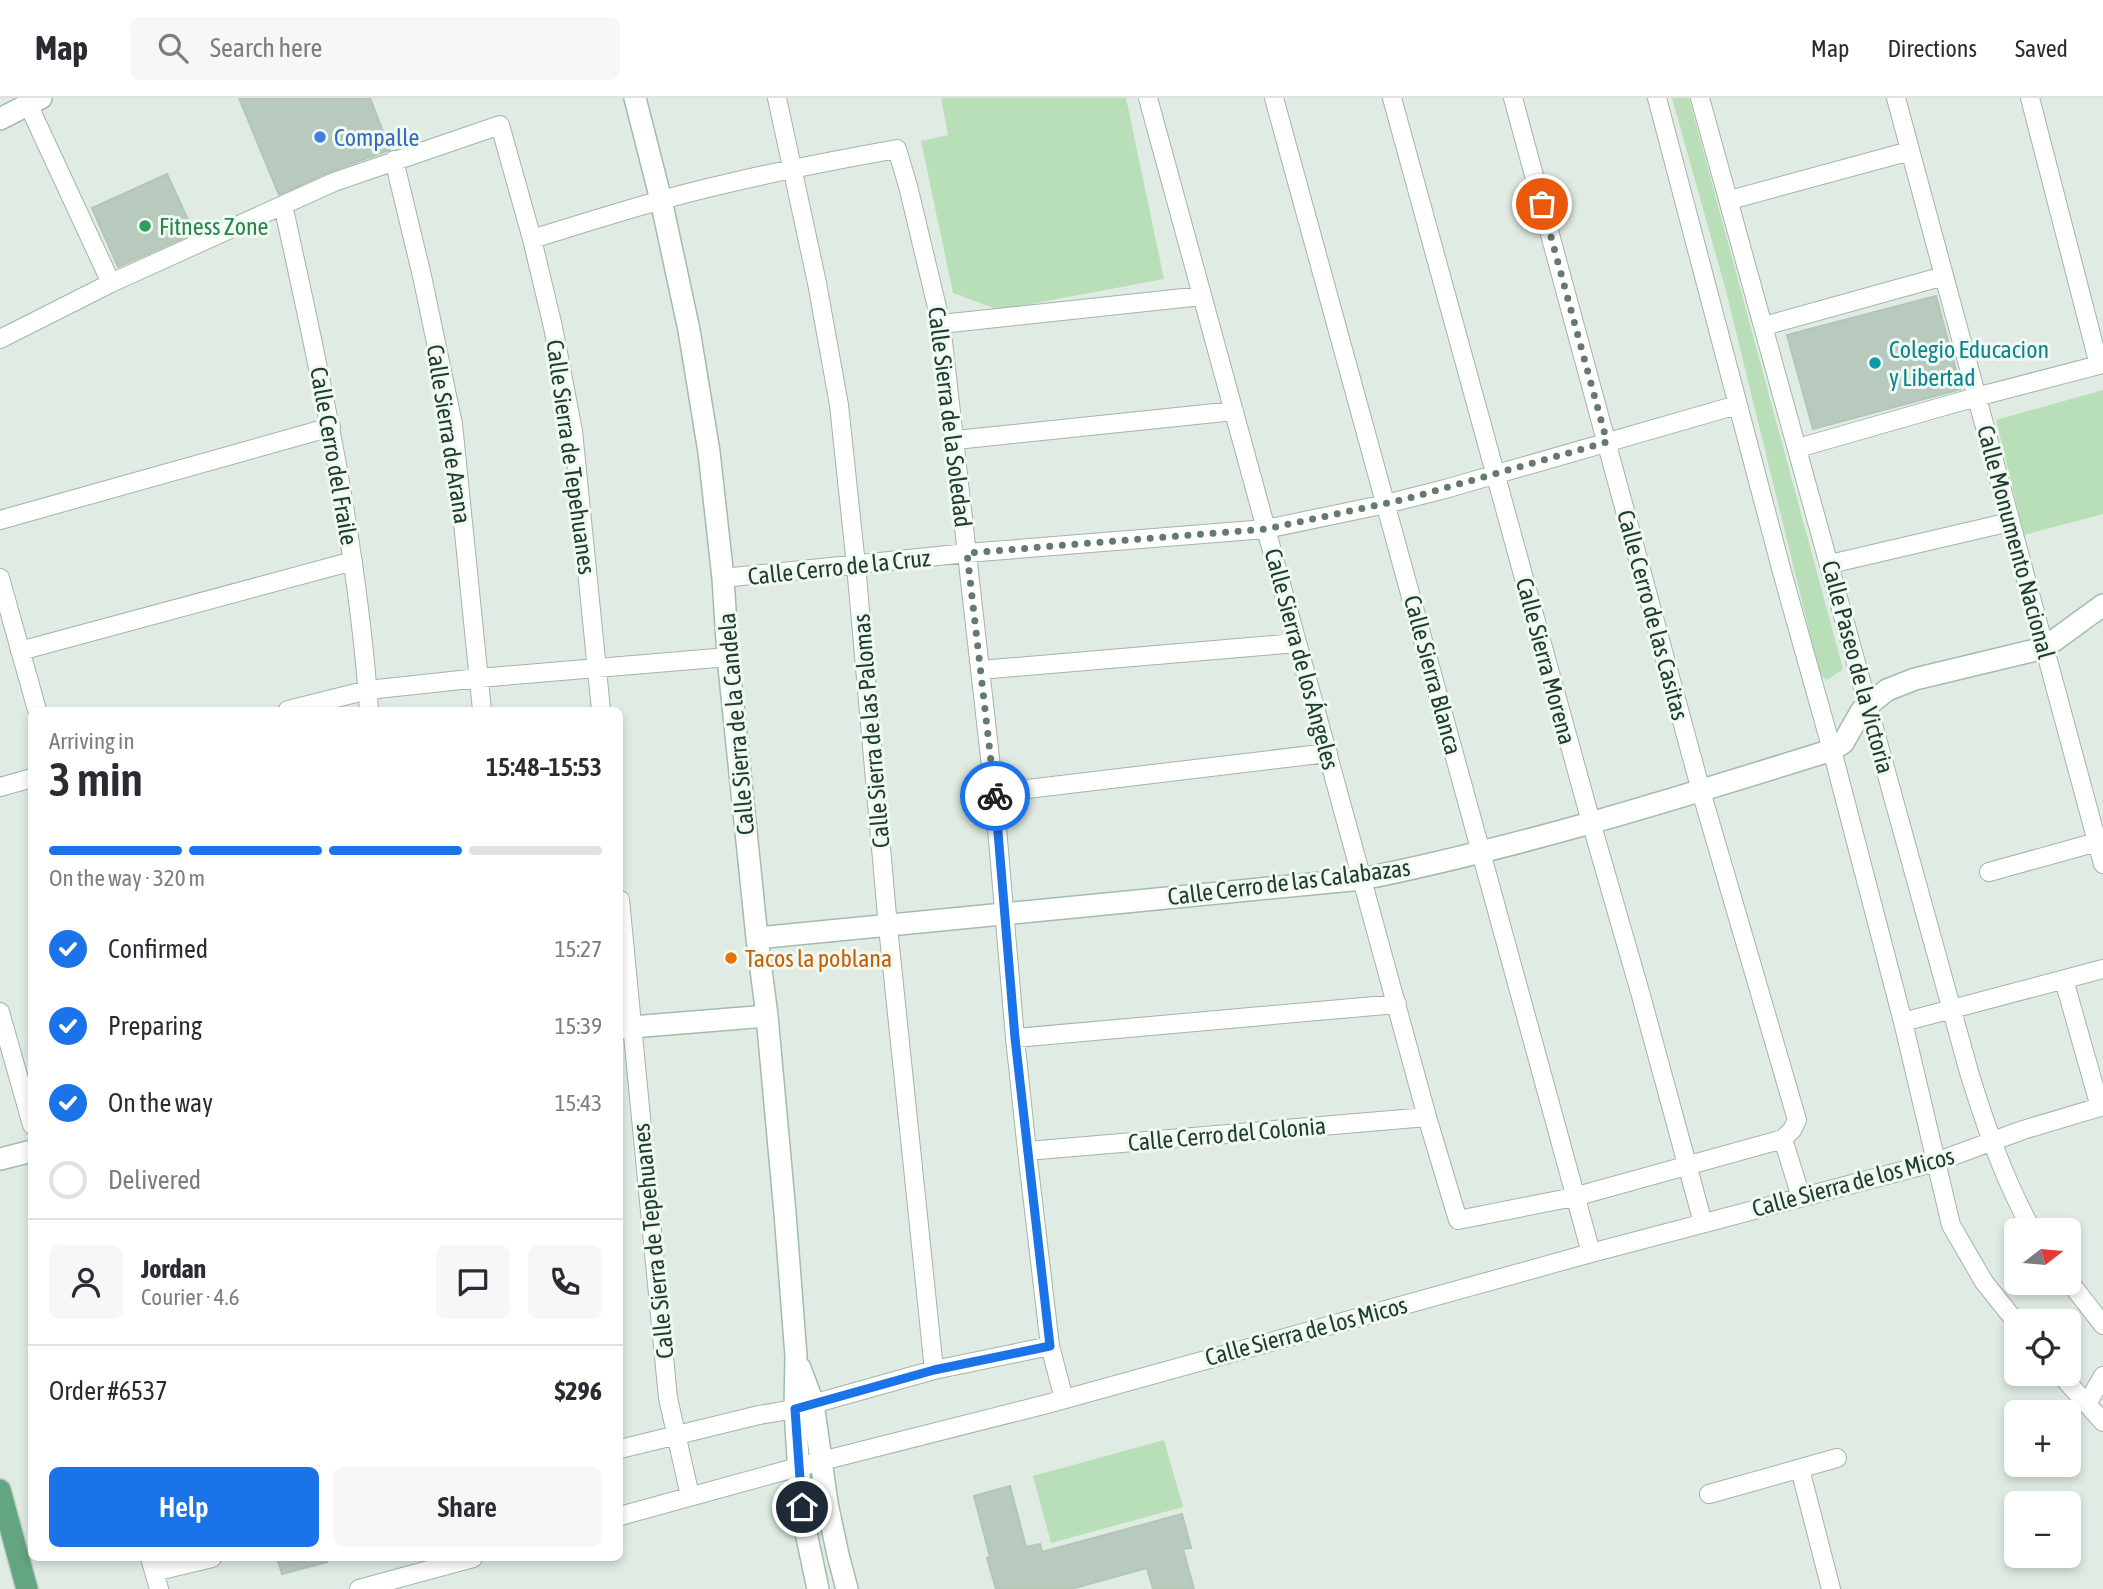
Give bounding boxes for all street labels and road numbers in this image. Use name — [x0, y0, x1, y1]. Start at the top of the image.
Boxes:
street label: Calle Sierra de la Soledad — [923, 305, 977, 529]
street label: Calle Sierra de Tepehuanes — [541, 338, 601, 576]
street label: Calle Sierra de Arana — [421, 342, 477, 526]
street label: Calle Cerro del Fraile — [305, 365, 363, 547]
street label: Calle Monumento Nacional — [1972, 422, 2060, 662]
street label: Calle Cerro de las Casitas — [1612, 507, 1694, 723]
street label: Calle Cerro de la Cruz — [746, 544, 932, 590]
street label: Calle Sierra de los Ángeles — [1260, 546, 1344, 772]
street label: Calle Paseo de la Victoria — [1817, 558, 1899, 776]
street label: Calle Sierra Morena — [1511, 575, 1581, 747]
street label: Calle Sierra Blanca — [1399, 592, 1467, 758]
street label: Calle Sierra de la Candela — [713, 612, 759, 836]
street label: Calle Sierra de las Palomas — [847, 613, 895, 849]
street label: Calle Cerro de las Calabazas — [1166, 854, 1412, 910]
street label: Calle Cerro del Colonia — [1127, 1112, 1327, 1156]
street label: Calle Sierra de Tepehuanes — [627, 1122, 679, 1360]
street label: Calle Sierra de los Micos — [1749, 1142, 1957, 1222]
street label: Calle Sierra de los Micos — [1202, 1291, 1410, 1371]

